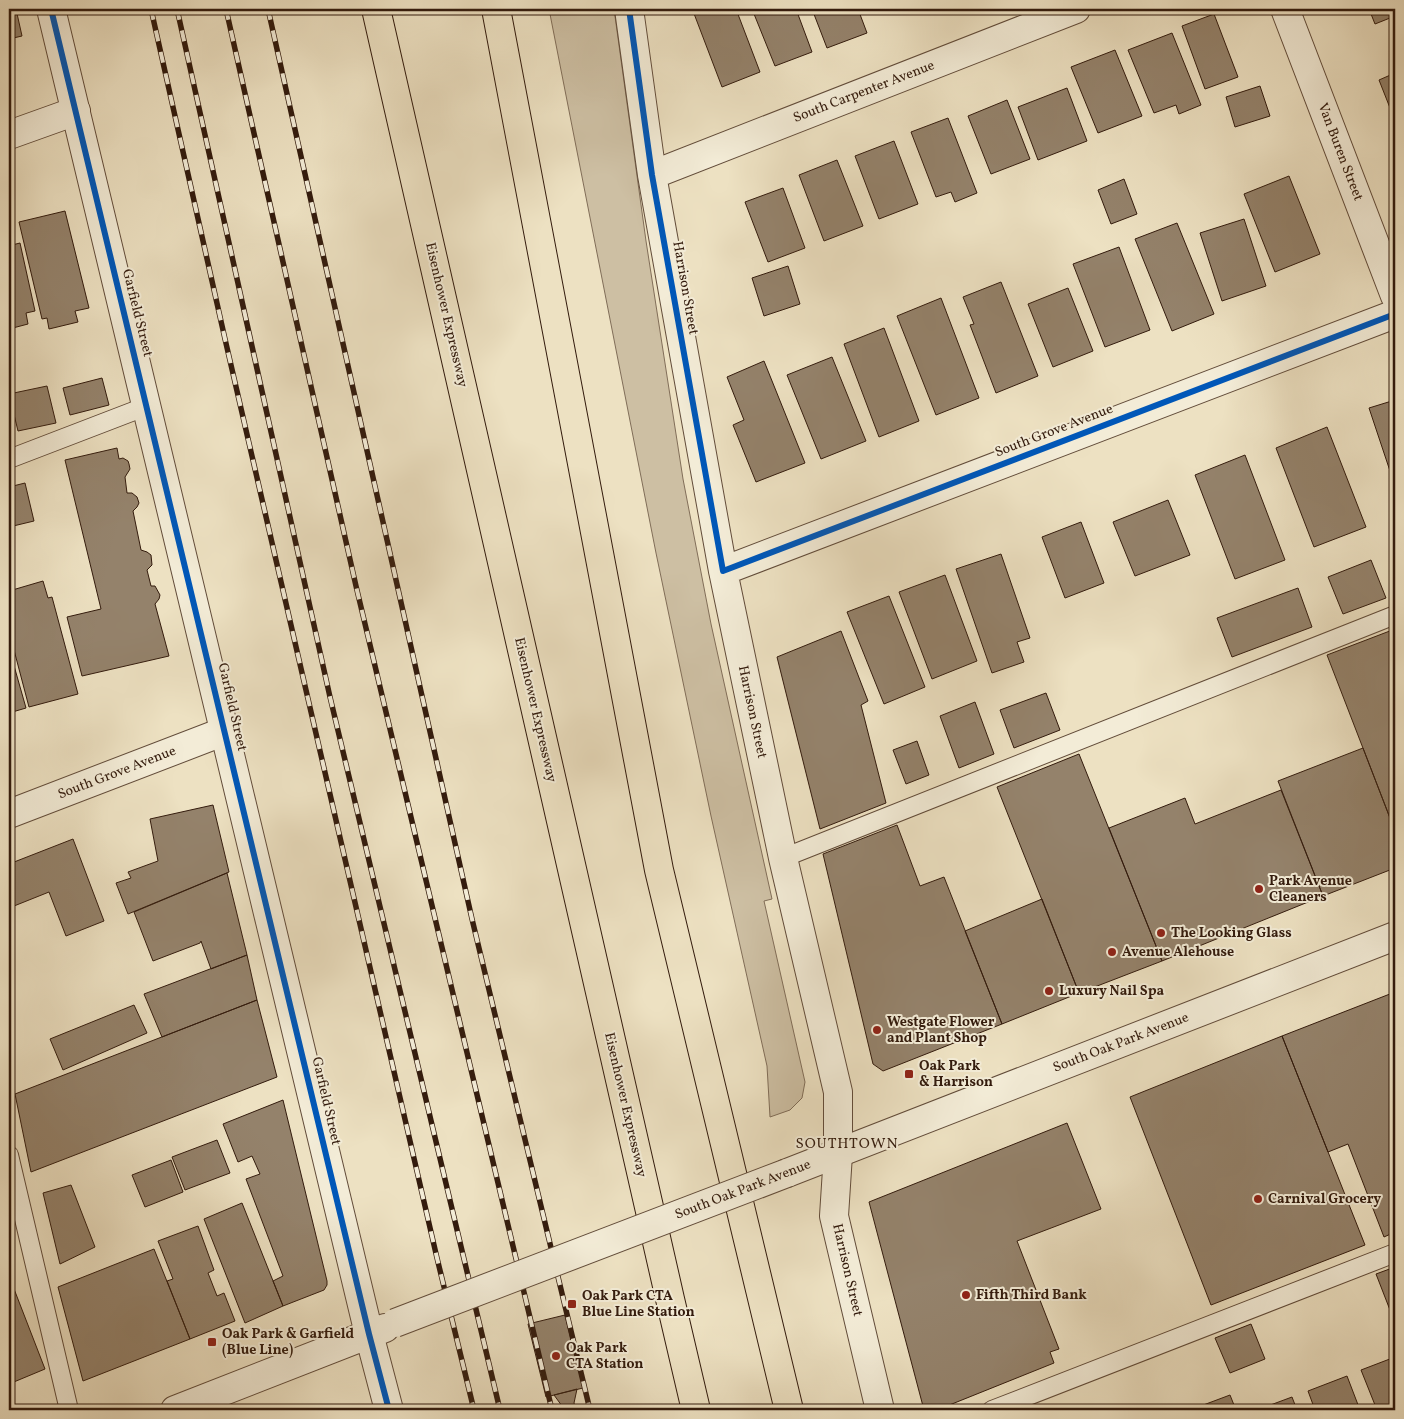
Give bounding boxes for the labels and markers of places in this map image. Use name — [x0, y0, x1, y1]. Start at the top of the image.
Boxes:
place label: Park Avenue Cleaners — [1269, 872, 1352, 907]
marker: Park Avenue Cleaners — [1253, 883, 1265, 895]
place label: The Looking Glass — [1171, 924, 1292, 943]
marker: The Looking Glass — [1155, 927, 1167, 939]
place label: Avenue Alehouse — [1122, 943, 1234, 962]
marker: Avenue Alehouse — [1106, 946, 1118, 958]
place label: Luxury Nail Spa — [1059, 982, 1164, 1001]
marker: Luxury Nail Spa — [1043, 985, 1055, 997]
place label: Westgate Flower and Plant Shop — [887, 1013, 995, 1048]
marker: Westgate Flower and Plant Shop — [871, 1024, 883, 1036]
place label: Oak Park & Harrison — [919, 1057, 993, 1092]
marker: Oak Park & Harrison — [903, 1068, 915, 1080]
place label: Carnival Grocery — [1268, 1190, 1381, 1209]
marker: Carnival Grocery — [1252, 1193, 1264, 1205]
place label: Fifth Third Bank — [976, 1286, 1087, 1305]
place label: Oak Park CTA Blue Line Station — [582, 1287, 695, 1322]
marker: Fifth Third Bank — [960, 1289, 972, 1301]
marker: Oak Park CTA Blue Line Station — [566, 1298, 578, 1310]
place label: Oak Park & Garfield (Blue Line) — [222, 1325, 355, 1360]
marker: Oak Park & Garfield (Blue Line) — [206, 1336, 218, 1348]
place label: Oak Park CTA Station — [566, 1339, 644, 1374]
marker: Oak Park CTA Station — [550, 1350, 562, 1362]

